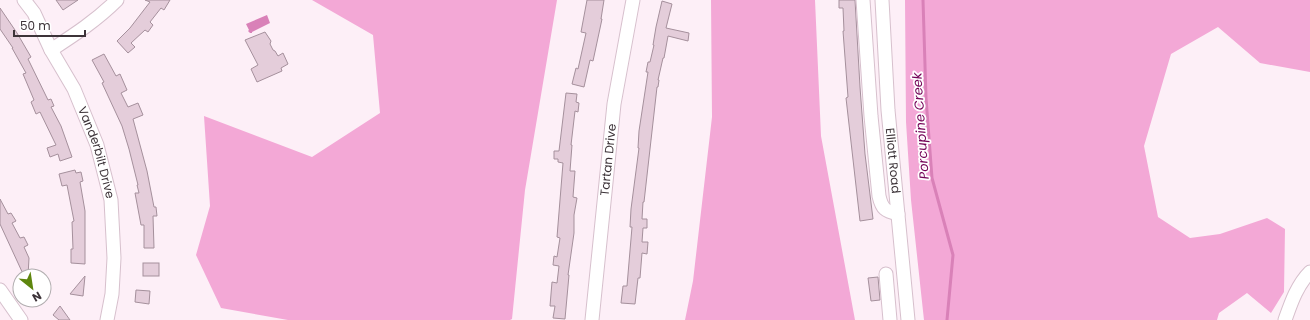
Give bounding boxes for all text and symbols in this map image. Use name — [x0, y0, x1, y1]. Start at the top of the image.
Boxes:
scale bar — [14, 12, 85, 38]
text: 50 m — [20, 17, 51, 34]
water label: Porcupine Creek — [907, 71, 934, 180]
street label: Vanderbilt Drive — [74, 104, 119, 200]
street label: Tartan Drive — [596, 123, 620, 197]
street label: Elliott Road — [882, 127, 905, 194]
north arrow — [12, 268, 52, 308]
text: N — [29, 288, 45, 306]

